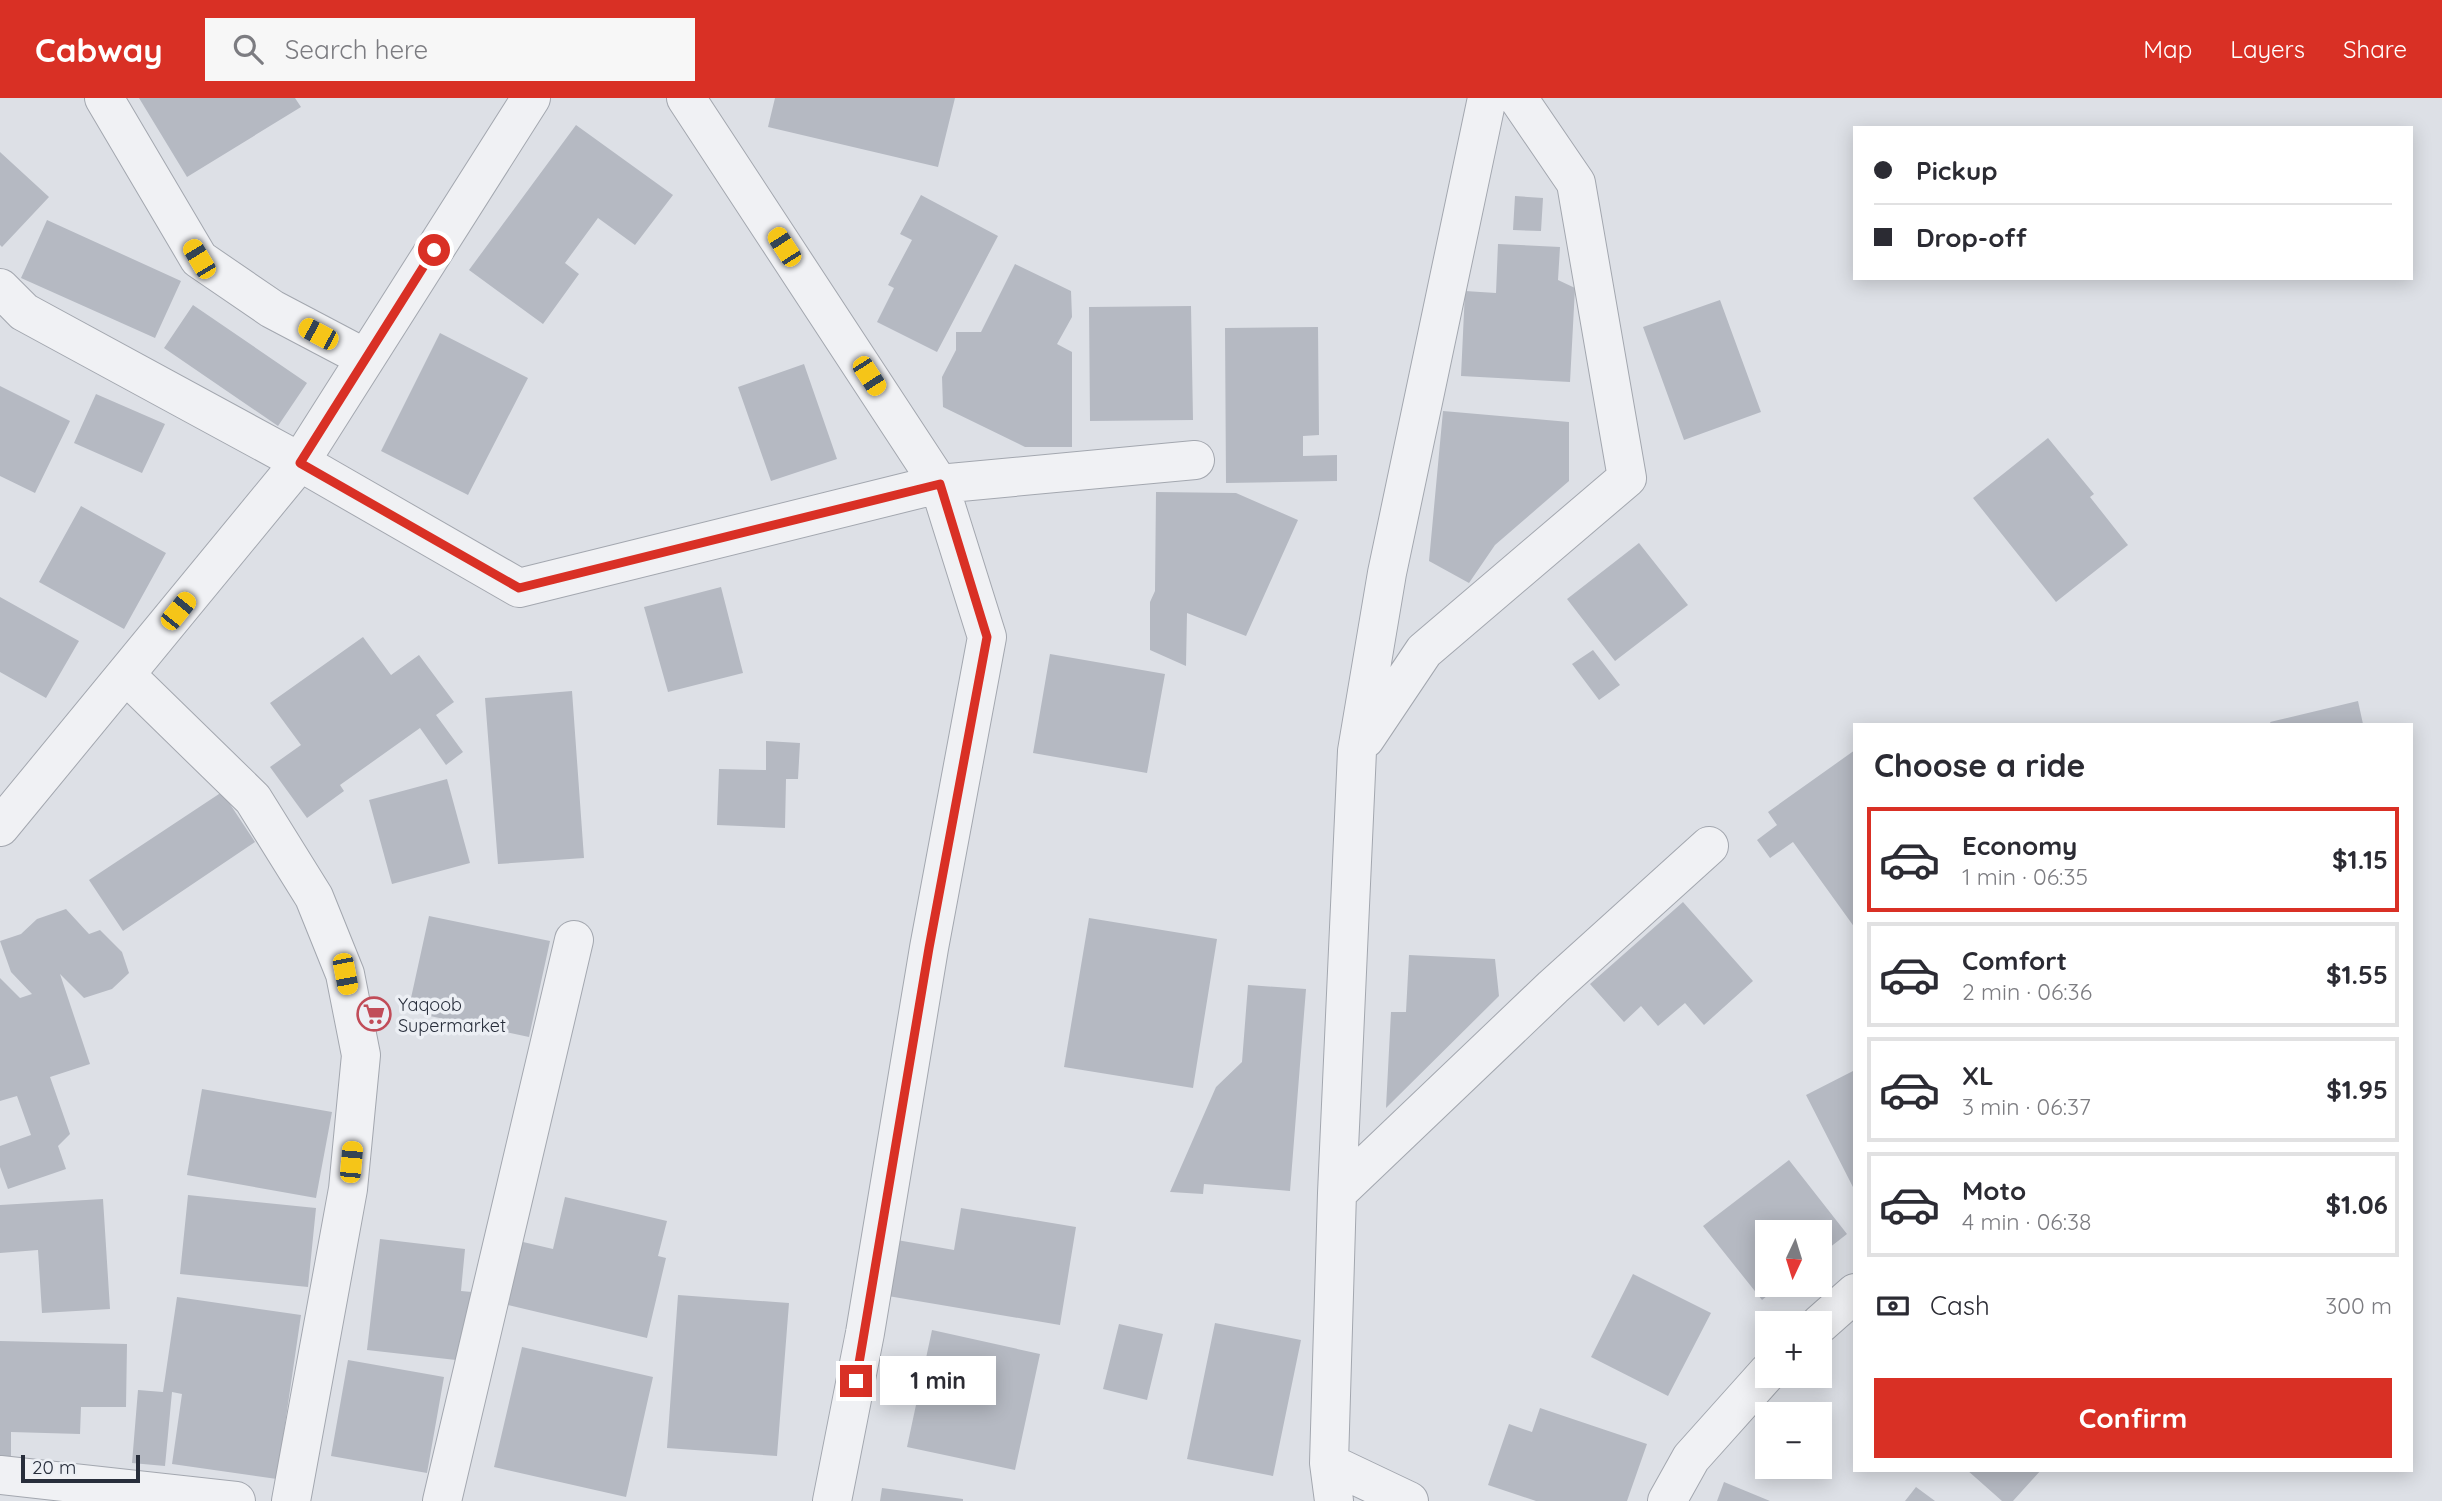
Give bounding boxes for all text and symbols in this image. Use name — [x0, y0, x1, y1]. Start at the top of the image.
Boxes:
search box — [205, 18, 695, 81]
text: Cabway — [35, 29, 163, 70]
icon: search — [229, 30, 267, 68]
text: Search here — [285, 33, 428, 66]
text: Map — [2143, 34, 2192, 64]
text: Layers — [2230, 34, 2305, 64]
text: Share — [2343, 34, 2407, 64]
text: Pickup — [1916, 154, 1998, 187]
text: Drop-off — [1916, 221, 2027, 254]
car — [764, 224, 805, 270]
route start — [418, 234, 450, 266]
car — [180, 236, 219, 282]
car — [295, 315, 342, 353]
car — [849, 353, 890, 399]
car — [157, 588, 200, 634]
text: Choose a ride — [1874, 745, 2086, 785]
icon: car — [1878, 828, 1941, 891]
text: Economy — [1962, 829, 2077, 862]
text: $1.15 — [2332, 843, 2388, 876]
text: 1 min · 06:35 — [1962, 862, 2088, 891]
icon: car — [1878, 943, 1941, 1006]
text: Comfort — [1962, 944, 2067, 977]
car — [331, 951, 360, 997]
text: $1.55 — [2326, 958, 2388, 991]
text: 2 min · 06:36 — [1962, 977, 2092, 1006]
place label: Yaqoob Supermarket — [398, 993, 506, 1037]
supermarket icon: Yaqoob Supermarket — [355, 995, 393, 1033]
icon: car — [1878, 1058, 1941, 1121]
text: XL — [1962, 1059, 1994, 1092]
text: $1.95 — [2326, 1073, 2388, 1106]
text: 3 min · 06:37 — [1962, 1092, 2091, 1121]
car — [339, 1140, 364, 1184]
icon: car — [1878, 1173, 1941, 1236]
text: Moto — [1962, 1174, 2026, 1207]
text: $1.06 — [2326, 1188, 2388, 1221]
text: 4 min · 06:38 — [1962, 1207, 2091, 1236]
north arrow — [1755, 1220, 1832, 1297]
map controls — [1755, 1220, 1832, 1479]
icon: cash — [1874, 1287, 1912, 1325]
text: Cash — [1930, 1289, 1990, 1322]
text: 300 m — [2325, 1291, 2392, 1320]
button: + — [1755, 1311, 1832, 1388]
callout: 1 min — [880, 1356, 996, 1406]
route end — [840, 1365, 872, 1397]
text: 1 min — [910, 1366, 966, 1395]
button: Confirm — [1874, 1378, 2392, 1458]
button: − — [1755, 1402, 1832, 1479]
scale bar — [21, 1452, 140, 1484]
text: 20 m — [32, 1455, 76, 1479]

